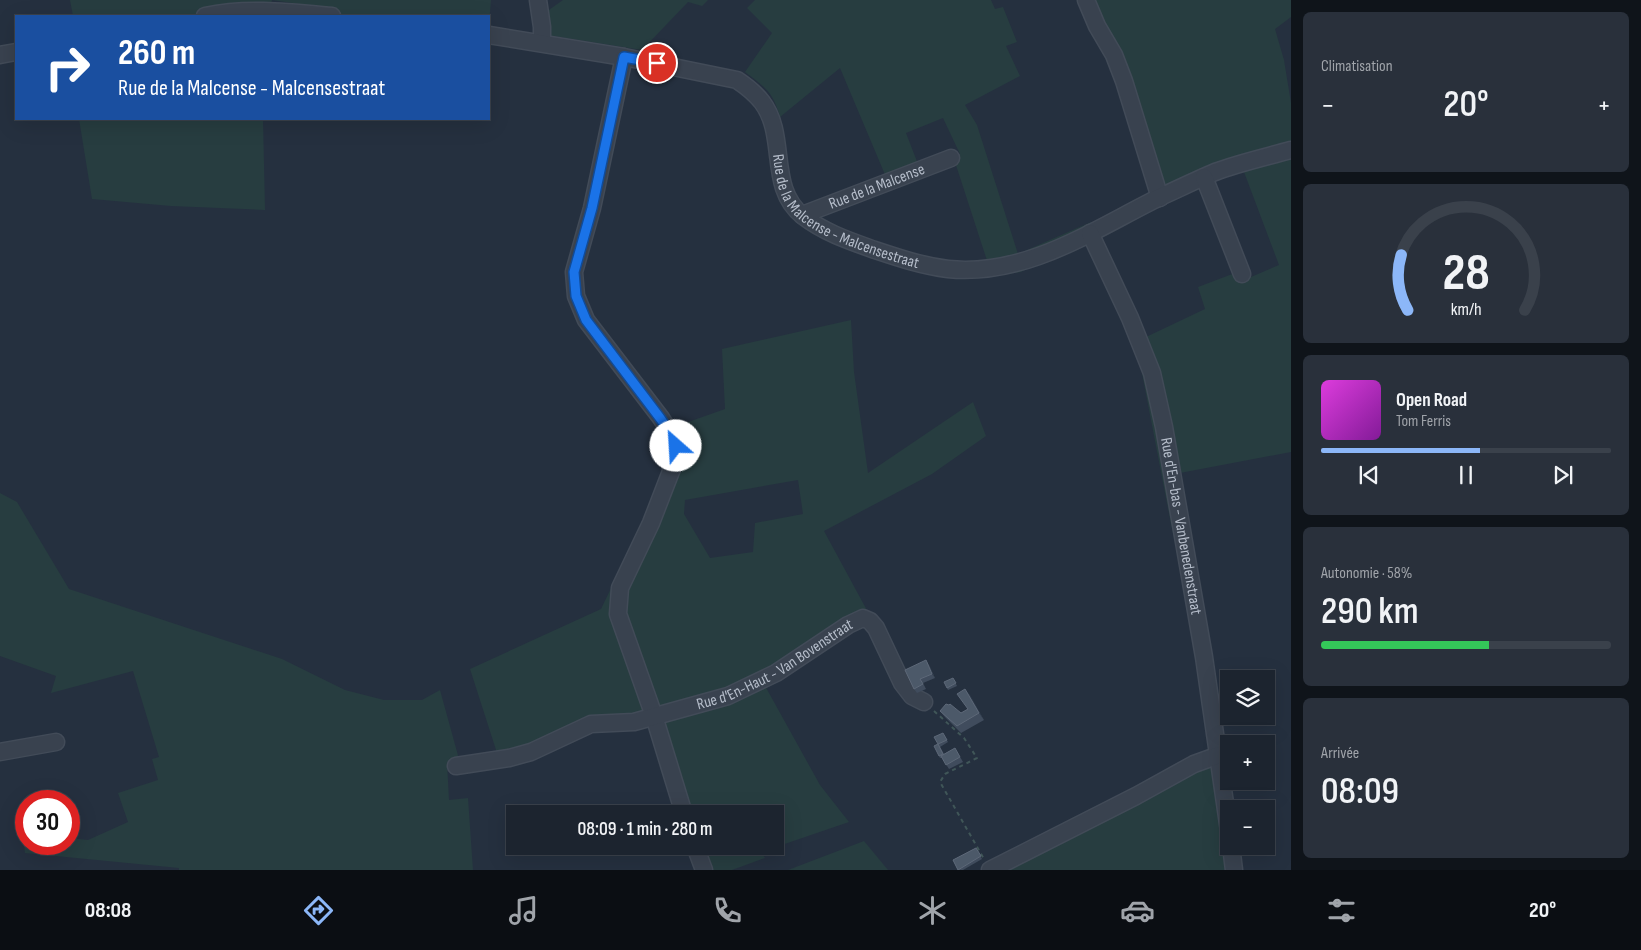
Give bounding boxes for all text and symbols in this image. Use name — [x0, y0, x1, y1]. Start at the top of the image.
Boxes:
text: 260 m — [118, 32, 195, 75]
icon: right — [35, 35, 100, 100]
pin — [636, 42, 678, 84]
icon: arrive — [643, 49, 671, 77]
text: Climatisation — [1321, 57, 1393, 76]
text: Rue de la Malcense - Malcensestraat — [118, 75, 385, 102]
text: 20° — [1443, 82, 1489, 127]
text: − — [1321, 89, 1335, 122]
text: + — [1597, 89, 1611, 122]
street label: Rue de la Malcense - Malcensestraat — [768, 153, 921, 273]
street label: Rue de la Malcense — [826, 160, 927, 213]
text: 28 — [1442, 242, 1490, 305]
text: km/h — [1451, 299, 1481, 320]
text: Open Road — [1396, 389, 1467, 412]
text: Tom Ferris — [1396, 412, 1451, 431]
position arrow — [649, 419, 701, 471]
street label: Rue d'En-bas - Vanbenedenstraat — [1156, 436, 1206, 616]
icon: previous — [1355, 461, 1383, 489]
icon: pause — [1452, 461, 1480, 489]
icon: next — [1549, 461, 1577, 489]
text: Autonomie · 58% — [1321, 564, 1412, 583]
text: 290 km — [1321, 589, 1419, 634]
street label: Rue d'En-Haut - Van Bovenstraat — [694, 615, 856, 714]
map controls — [1220, 670, 1275, 855]
button: layers — [1220, 670, 1275, 725]
button: + — [1220, 735, 1275, 790]
text: Arrivée — [1321, 744, 1359, 763]
text: 08:09 — [1321, 769, 1399, 814]
speed limit sign: 30 — [15, 790, 80, 855]
button: − — [1220, 800, 1275, 855]
text: 08:09 · 1 min · 280 m — [578, 818, 712, 841]
icon: directions — [301, 893, 336, 928]
icon: music — [506, 893, 541, 928]
icon: phone — [710, 893, 745, 928]
icon: climate — [915, 893, 950, 928]
icon: car — [1120, 893, 1155, 928]
icon: filters — [1324, 893, 1359, 928]
text: 08:08 — [85, 897, 131, 924]
text: 20° — [1529, 897, 1556, 924]

